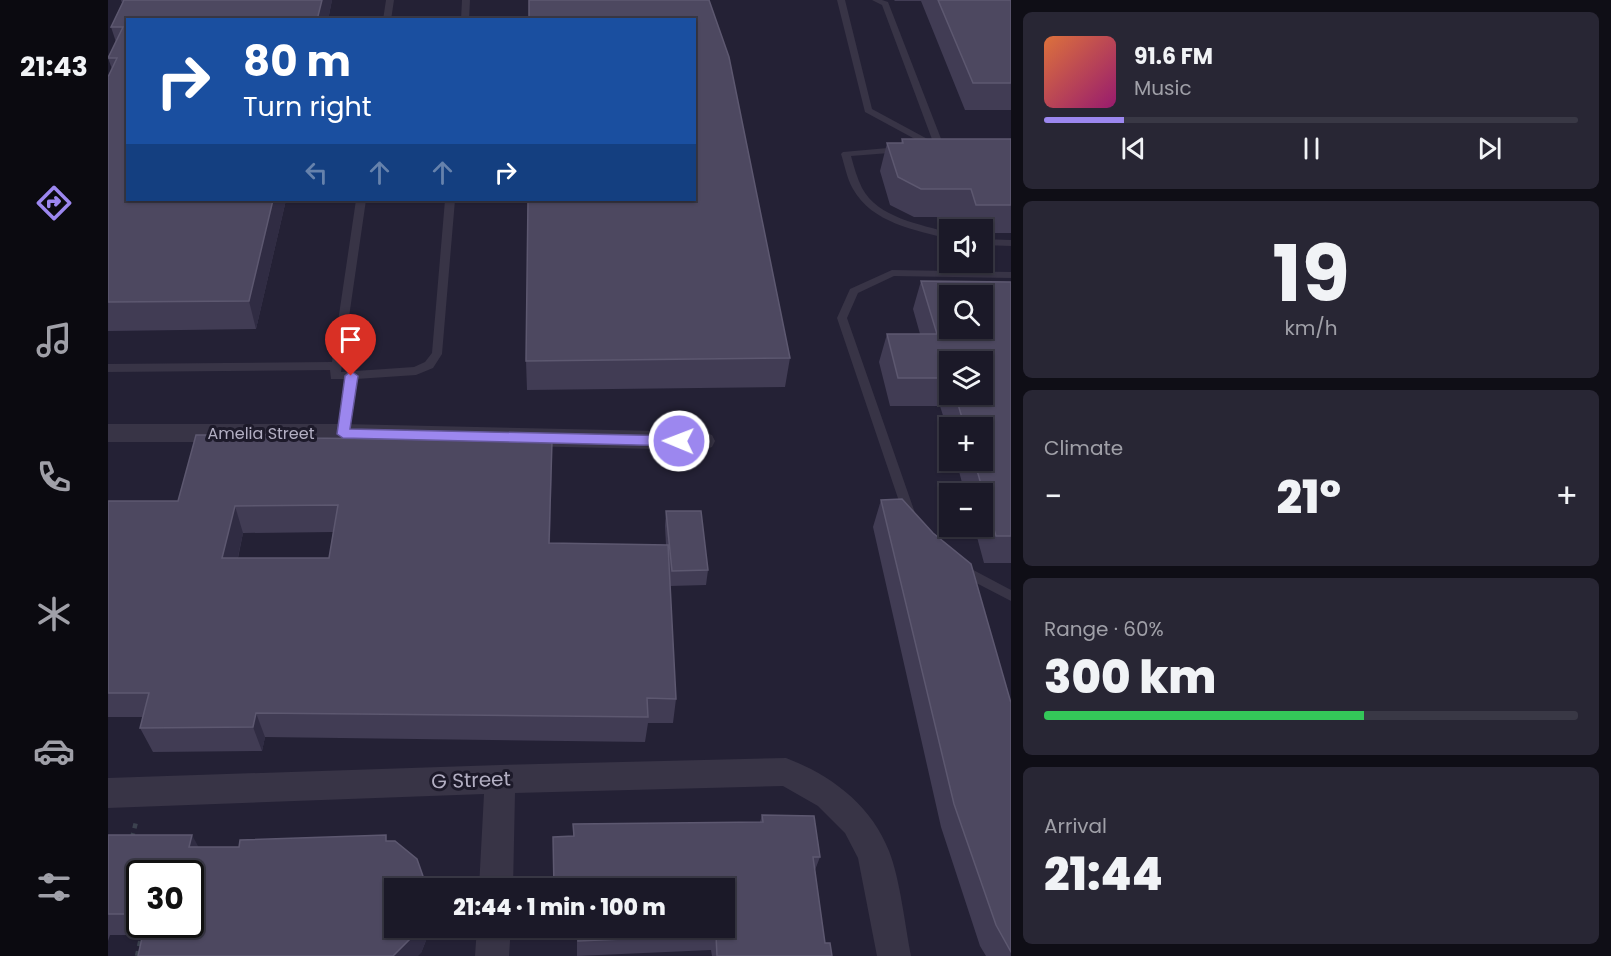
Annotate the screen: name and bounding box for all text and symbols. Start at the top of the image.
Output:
text: 80 m [243,32,351,91]
text: 91.6 FM [1134,41,1213,72]
icon: right [144,42,222,120]
text: 21:43 [20,48,88,85]
text: Music [1134,74,1192,102]
text: Turn right [243,88,372,125]
icon: previous [1117,132,1150,165]
icon: pause [1295,132,1328,165]
icon: next [1473,132,1506,165]
icon: left [300,156,333,189]
icon: ahead [363,156,396,189]
icon: ahead [426,156,459,189]
icon: right [489,156,522,189]
icon: directions [33,182,75,224]
map controls [939,219,993,537]
button: sound [939,219,993,273]
text: 19 [1272,219,1350,328]
button: search [939,285,993,339]
pin [325,314,376,376]
text: km/h [1284,314,1338,342]
icon: music [33,319,75,361]
icon: arrive [334,323,367,356]
button: layers [939,351,993,405]
position arrow [647,409,711,473]
button: + [939,417,993,471]
street label: Amelia Street [208,422,315,445]
text: Climate [1044,434,1123,462]
icon: phone [33,456,75,498]
text: 21° [1277,466,1341,529]
text: − [1044,473,1062,520]
text: + [1555,473,1578,520]
button: − [939,483,993,537]
icon: climate [33,593,75,635]
text: Range · 60% [1044,615,1164,643]
text: 300 km [1044,646,1216,709]
icon: car [33,730,75,772]
street label: G Street [431,765,511,795]
text: Arrival [1044,812,1107,840]
text: 21:44 [1044,843,1163,906]
speed limit sign: 30 [126,860,204,938]
icon: filters [33,866,75,908]
text: 21:44 · 1 min · 100 m [453,892,666,923]

